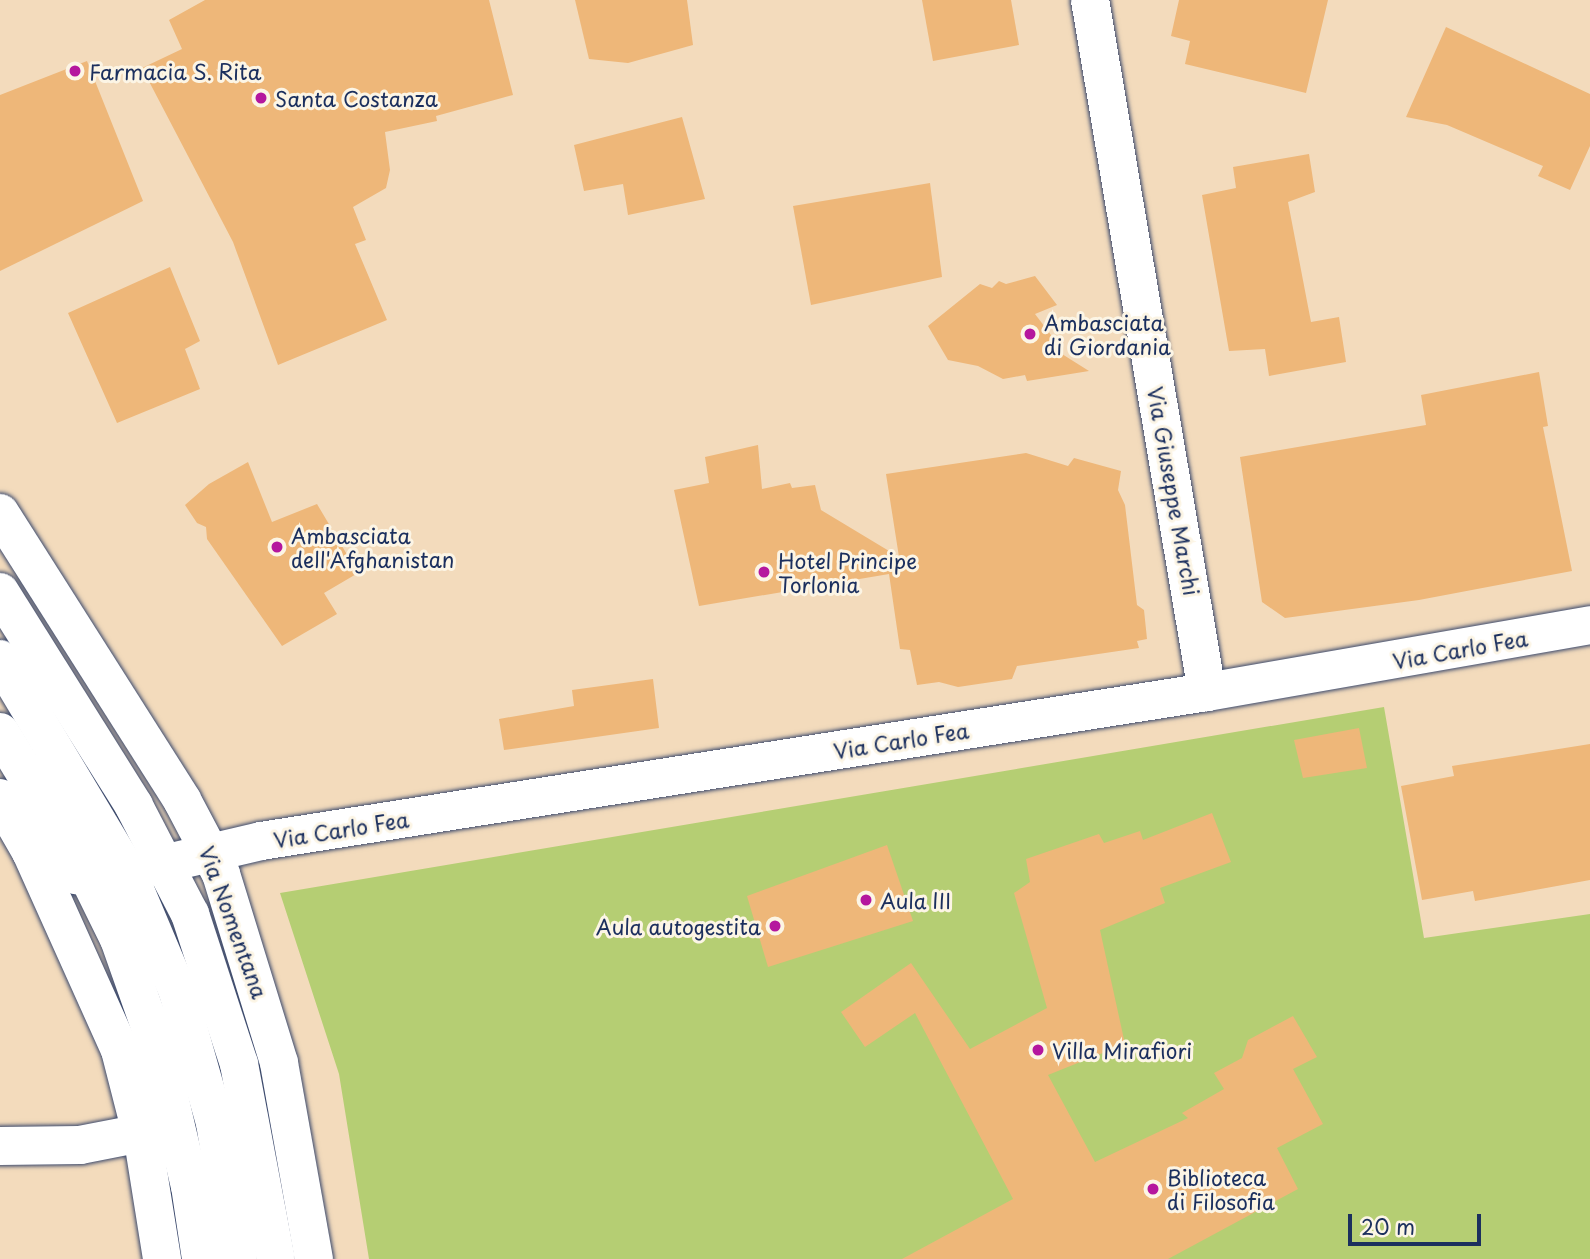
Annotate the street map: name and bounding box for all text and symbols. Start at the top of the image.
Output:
place label: Farmacia S. Rita [89,58,260,84]
marker: Farmacia S. Rita [67,63,83,79]
place label: Santa Costanza [275,85,437,111]
marker: Santa Costanza [253,90,269,106]
place label: Ambasciata di Giordania [1044,309,1172,359]
marker: Ambasciata di Giordania [1022,326,1038,342]
street label: Via Giuseppe Marchi [1143,385,1205,597]
place label: Ambasciata dell'Afghanistan [291,522,454,572]
marker: Ambasciata dell'Afghanistan [269,539,285,555]
place label: Hotel Principe Torlonia [778,547,918,597]
marker: Hotel Principe Torlonia [756,564,772,580]
street label: Via Carlo Fea [1390,625,1530,673]
street label: Via Carlo Fea [831,717,971,763]
street label: Via Carlo Fea [271,806,411,852]
street label: Via Nomentana [195,842,273,1002]
place label: Aula III [880,887,952,913]
marker: Aula III [858,892,874,908]
place label: Aula autogestita [594,913,761,939]
marker: Aula autogestita [767,918,783,934]
place label: Villa Mirafiori [1052,1037,1193,1063]
marker: Villa Mirafiori [1030,1042,1046,1058]
place label: Biblioteca di Filosofia [1167,1164,1275,1214]
marker: Biblioteca di Filosofia [1145,1181,1161,1197]
scale bar [1352,1200,1485,1244]
text: 20 m [1361,1210,1415,1242]

